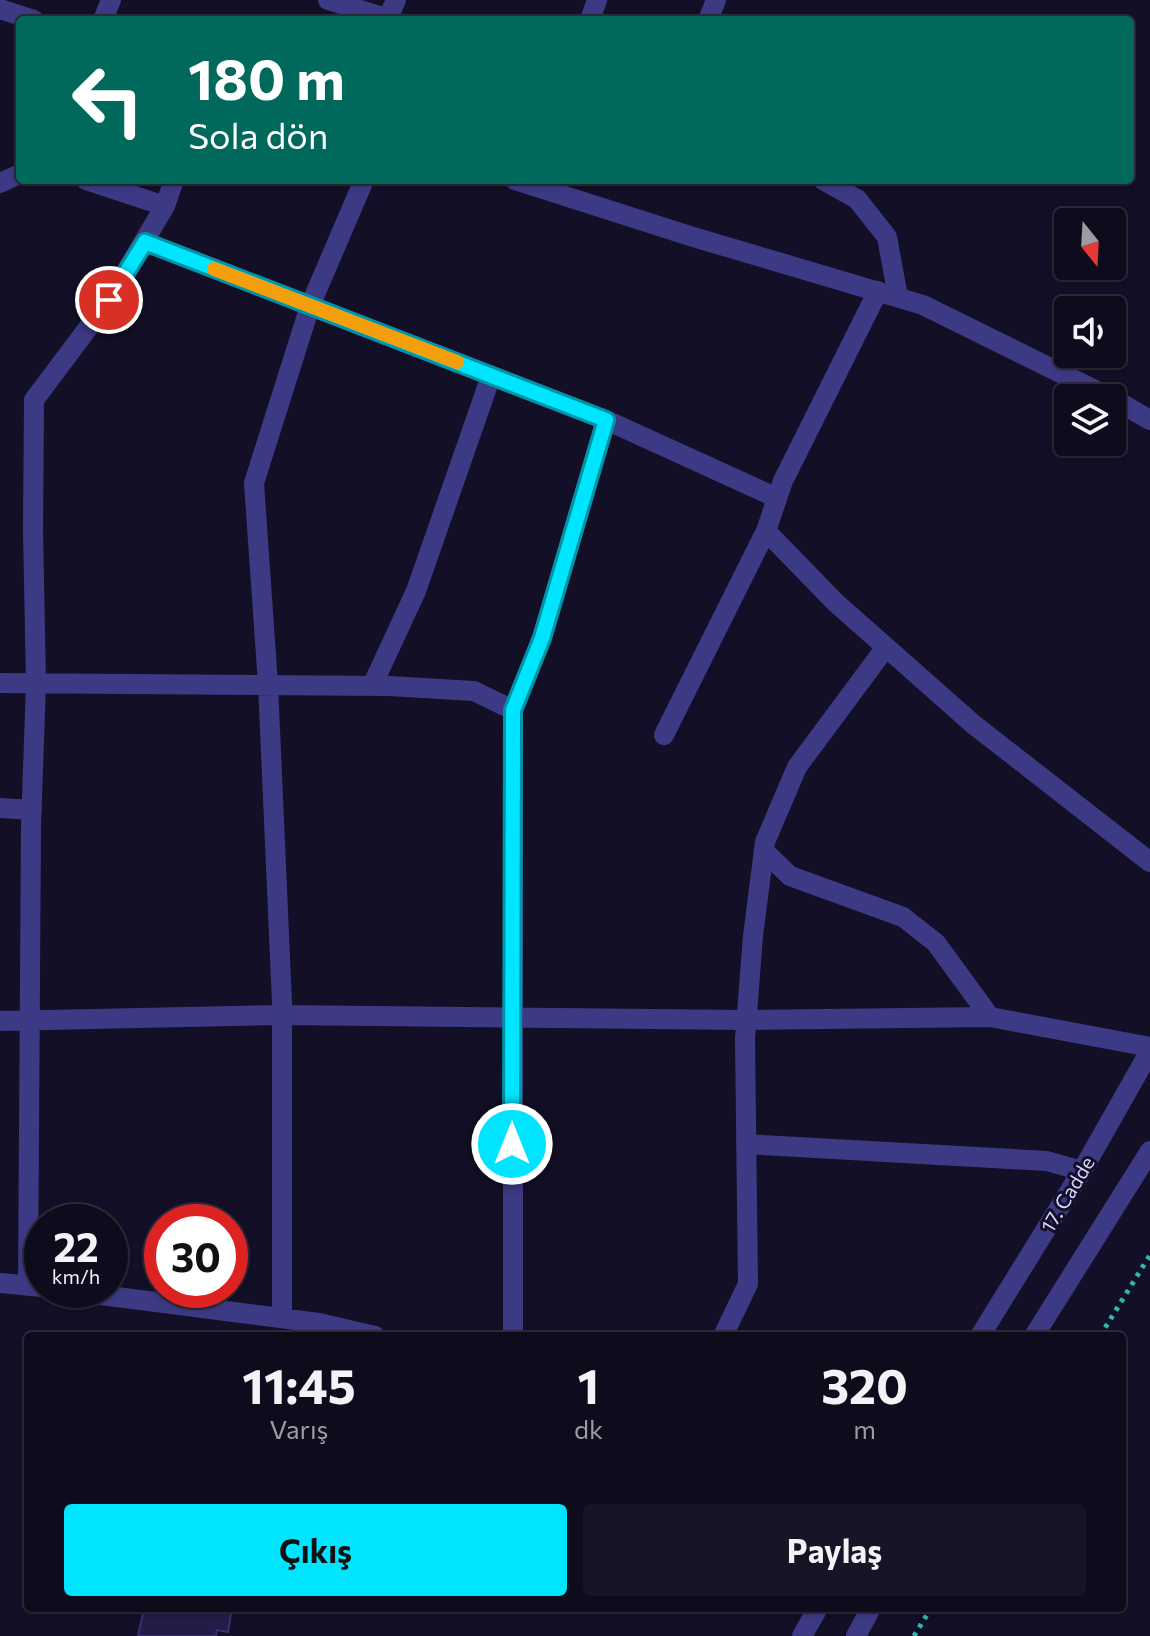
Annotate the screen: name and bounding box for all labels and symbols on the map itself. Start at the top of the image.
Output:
north arrow [1054,208,1126,280]
pin [75,266,143,334]
position arrow [470,1102,554,1186]
street label: 17. Cadde [1035,1152,1099,1236]
speed limit sign: 30 [144,1204,248,1308]

